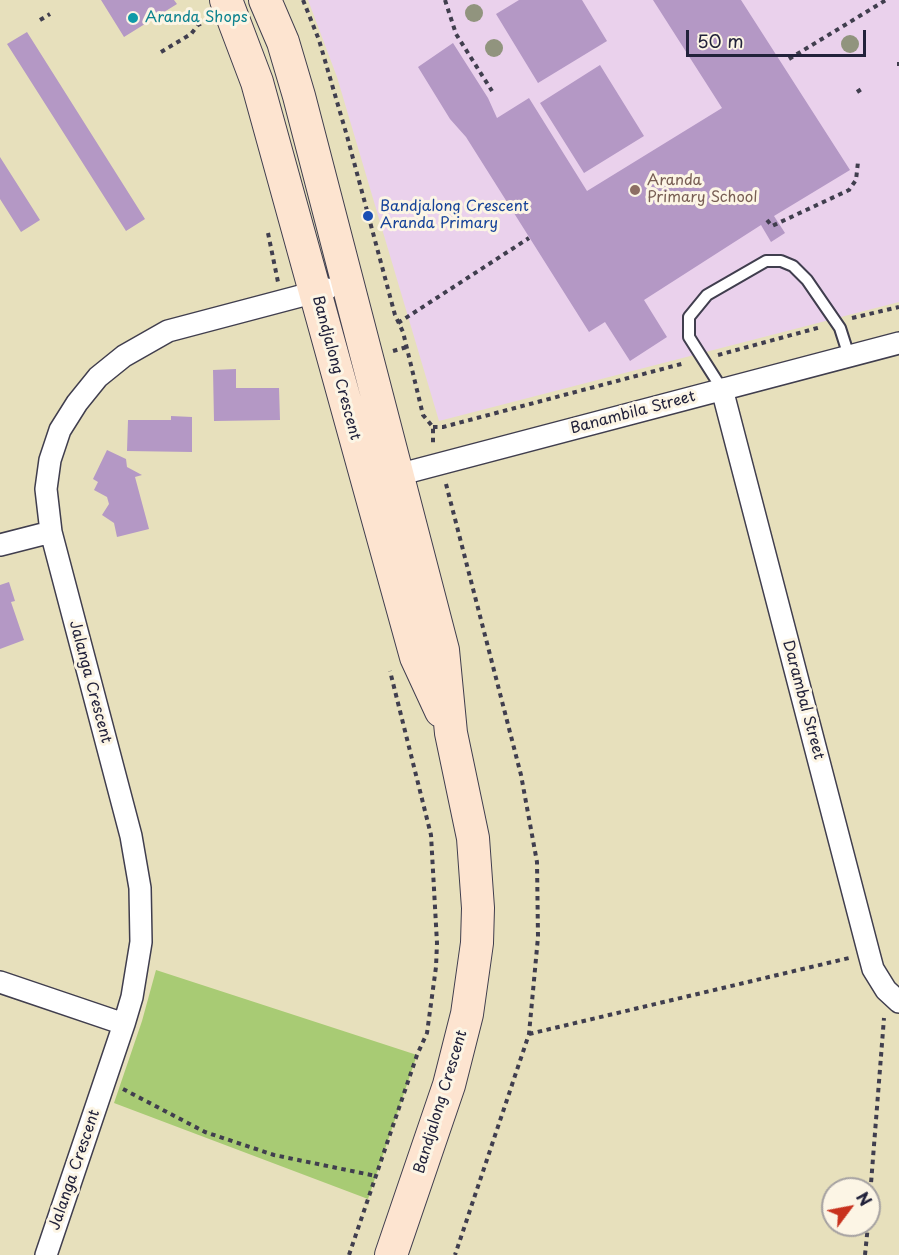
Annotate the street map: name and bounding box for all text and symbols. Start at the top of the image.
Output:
place label: Aranda Shops [145,9,248,27]
marker: Aranda Shops [126,11,140,25]
scale bar [689,18,869,56]
text: 50 m [697,27,744,54]
place label: Aranda Primary School [647,172,758,207]
marker: Aranda Primary School [628,183,642,197]
place label: Bandjalong Crescent Aranda Primary [380,198,529,233]
marker: Bandjalong Crescent Aranda Primary [361,209,375,223]
street label: Bandjalong Crescent [308,294,364,442]
street label: Banambila Street [569,388,697,438]
street label: Jalanga Crescent [65,619,115,745]
street label: Darambal Street [778,638,828,762]
street label: Bandjalong Crescent [411,1028,471,1176]
street label: Jalanga Crescent [46,1107,104,1233]
north arrow [821,1177,881,1237]
text: N [851,1187,878,1210]

